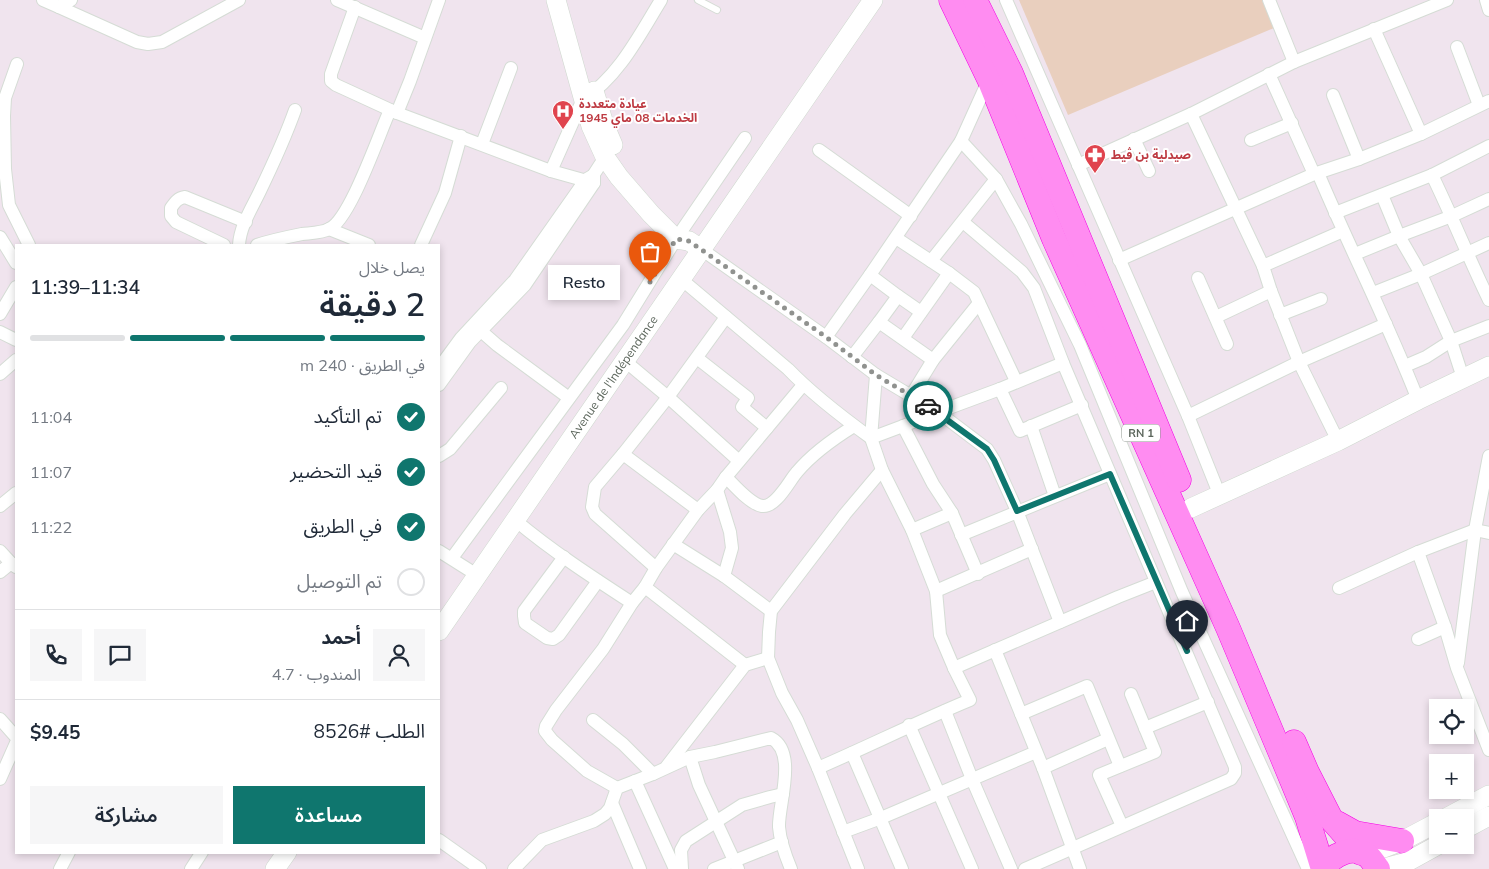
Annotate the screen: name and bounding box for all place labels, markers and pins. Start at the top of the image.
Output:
place label: عيادة متعددة الخدمات 08 ماي 1945 [579,96,697,128]
hospital icon: عيادة متعددة الخدمات 08 ماي 1945 [551,99,575,130]
pharmacy icon: صيدلية بن ڤيط [1083,143,1107,174]
place label: صيدلية بن ڤيط [1111,147,1191,162]
pin [629,231,671,282]
callout: Resto [548,264,620,300]
pin [1166,600,1208,651]

